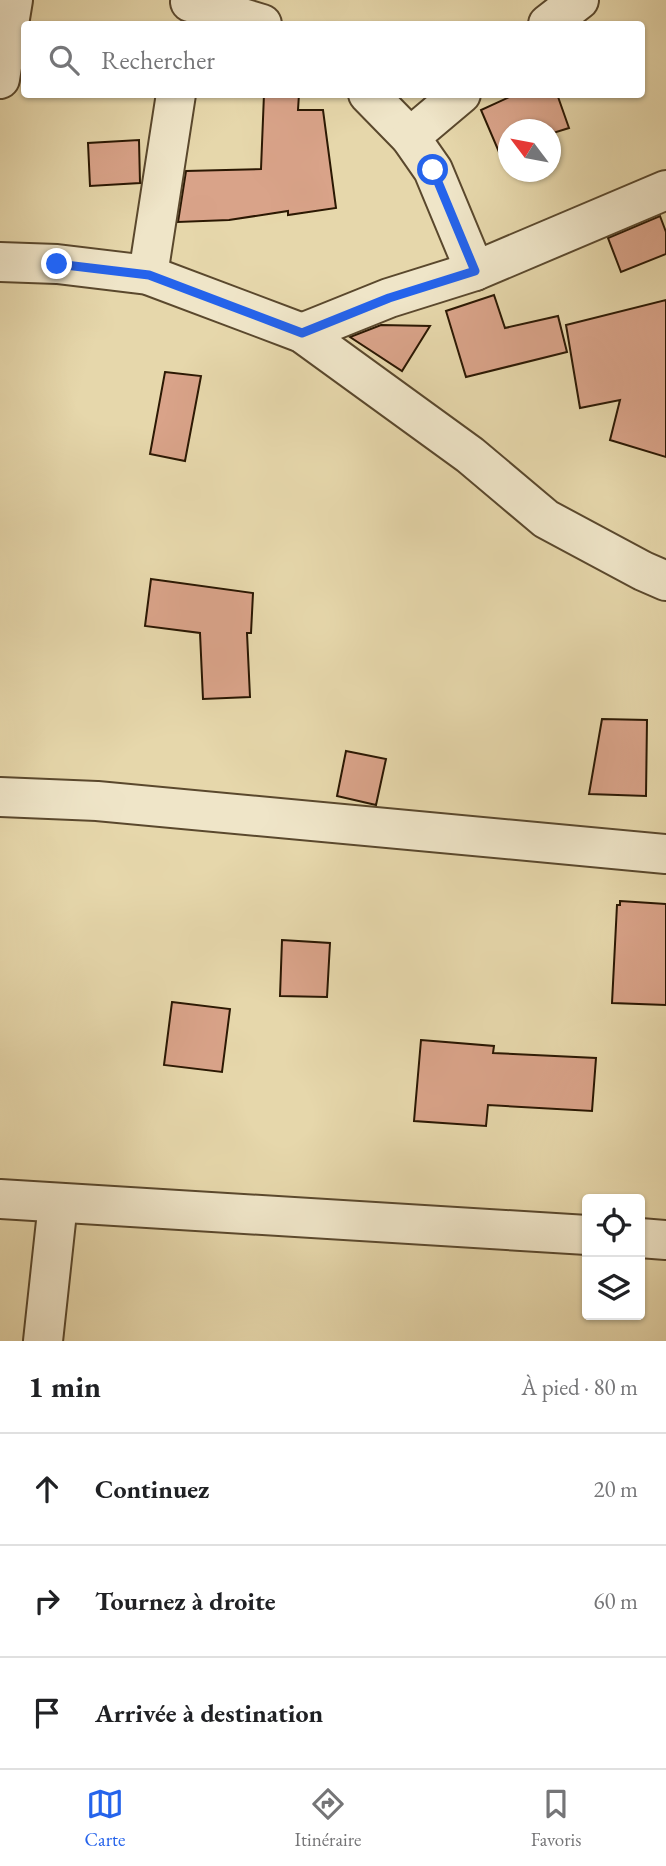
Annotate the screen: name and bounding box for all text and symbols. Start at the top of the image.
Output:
search box [21,21,645,98]
icon: search [45,41,83,79]
text: Rechercher [101,43,215,77]
north arrow [498,119,561,182]
route start [417,154,448,185]
route end [41,248,72,279]
map controls [582,1194,645,1320]
button: locate [582,1194,645,1257]
button: layers [582,1257,645,1320]
text: 1 min [28,1367,101,1406]
text: À pied · 80 m [521,1372,638,1402]
icon: ahead [28,1470,66,1508]
text: Continuez [95,1472,209,1506]
text: 20 m [593,1474,638,1504]
icon: right [28,1582,66,1620]
text: Tournez à droite [95,1584,276,1618]
text: 60 m [593,1586,638,1616]
icon: arrive [28,1694,66,1732]
text: Arrivée à destination [95,1696,323,1730]
tab: Carte [85,1785,125,1852]
tab: Itinéraire [295,1785,361,1852]
tab: Favoris [531,1785,581,1852]

